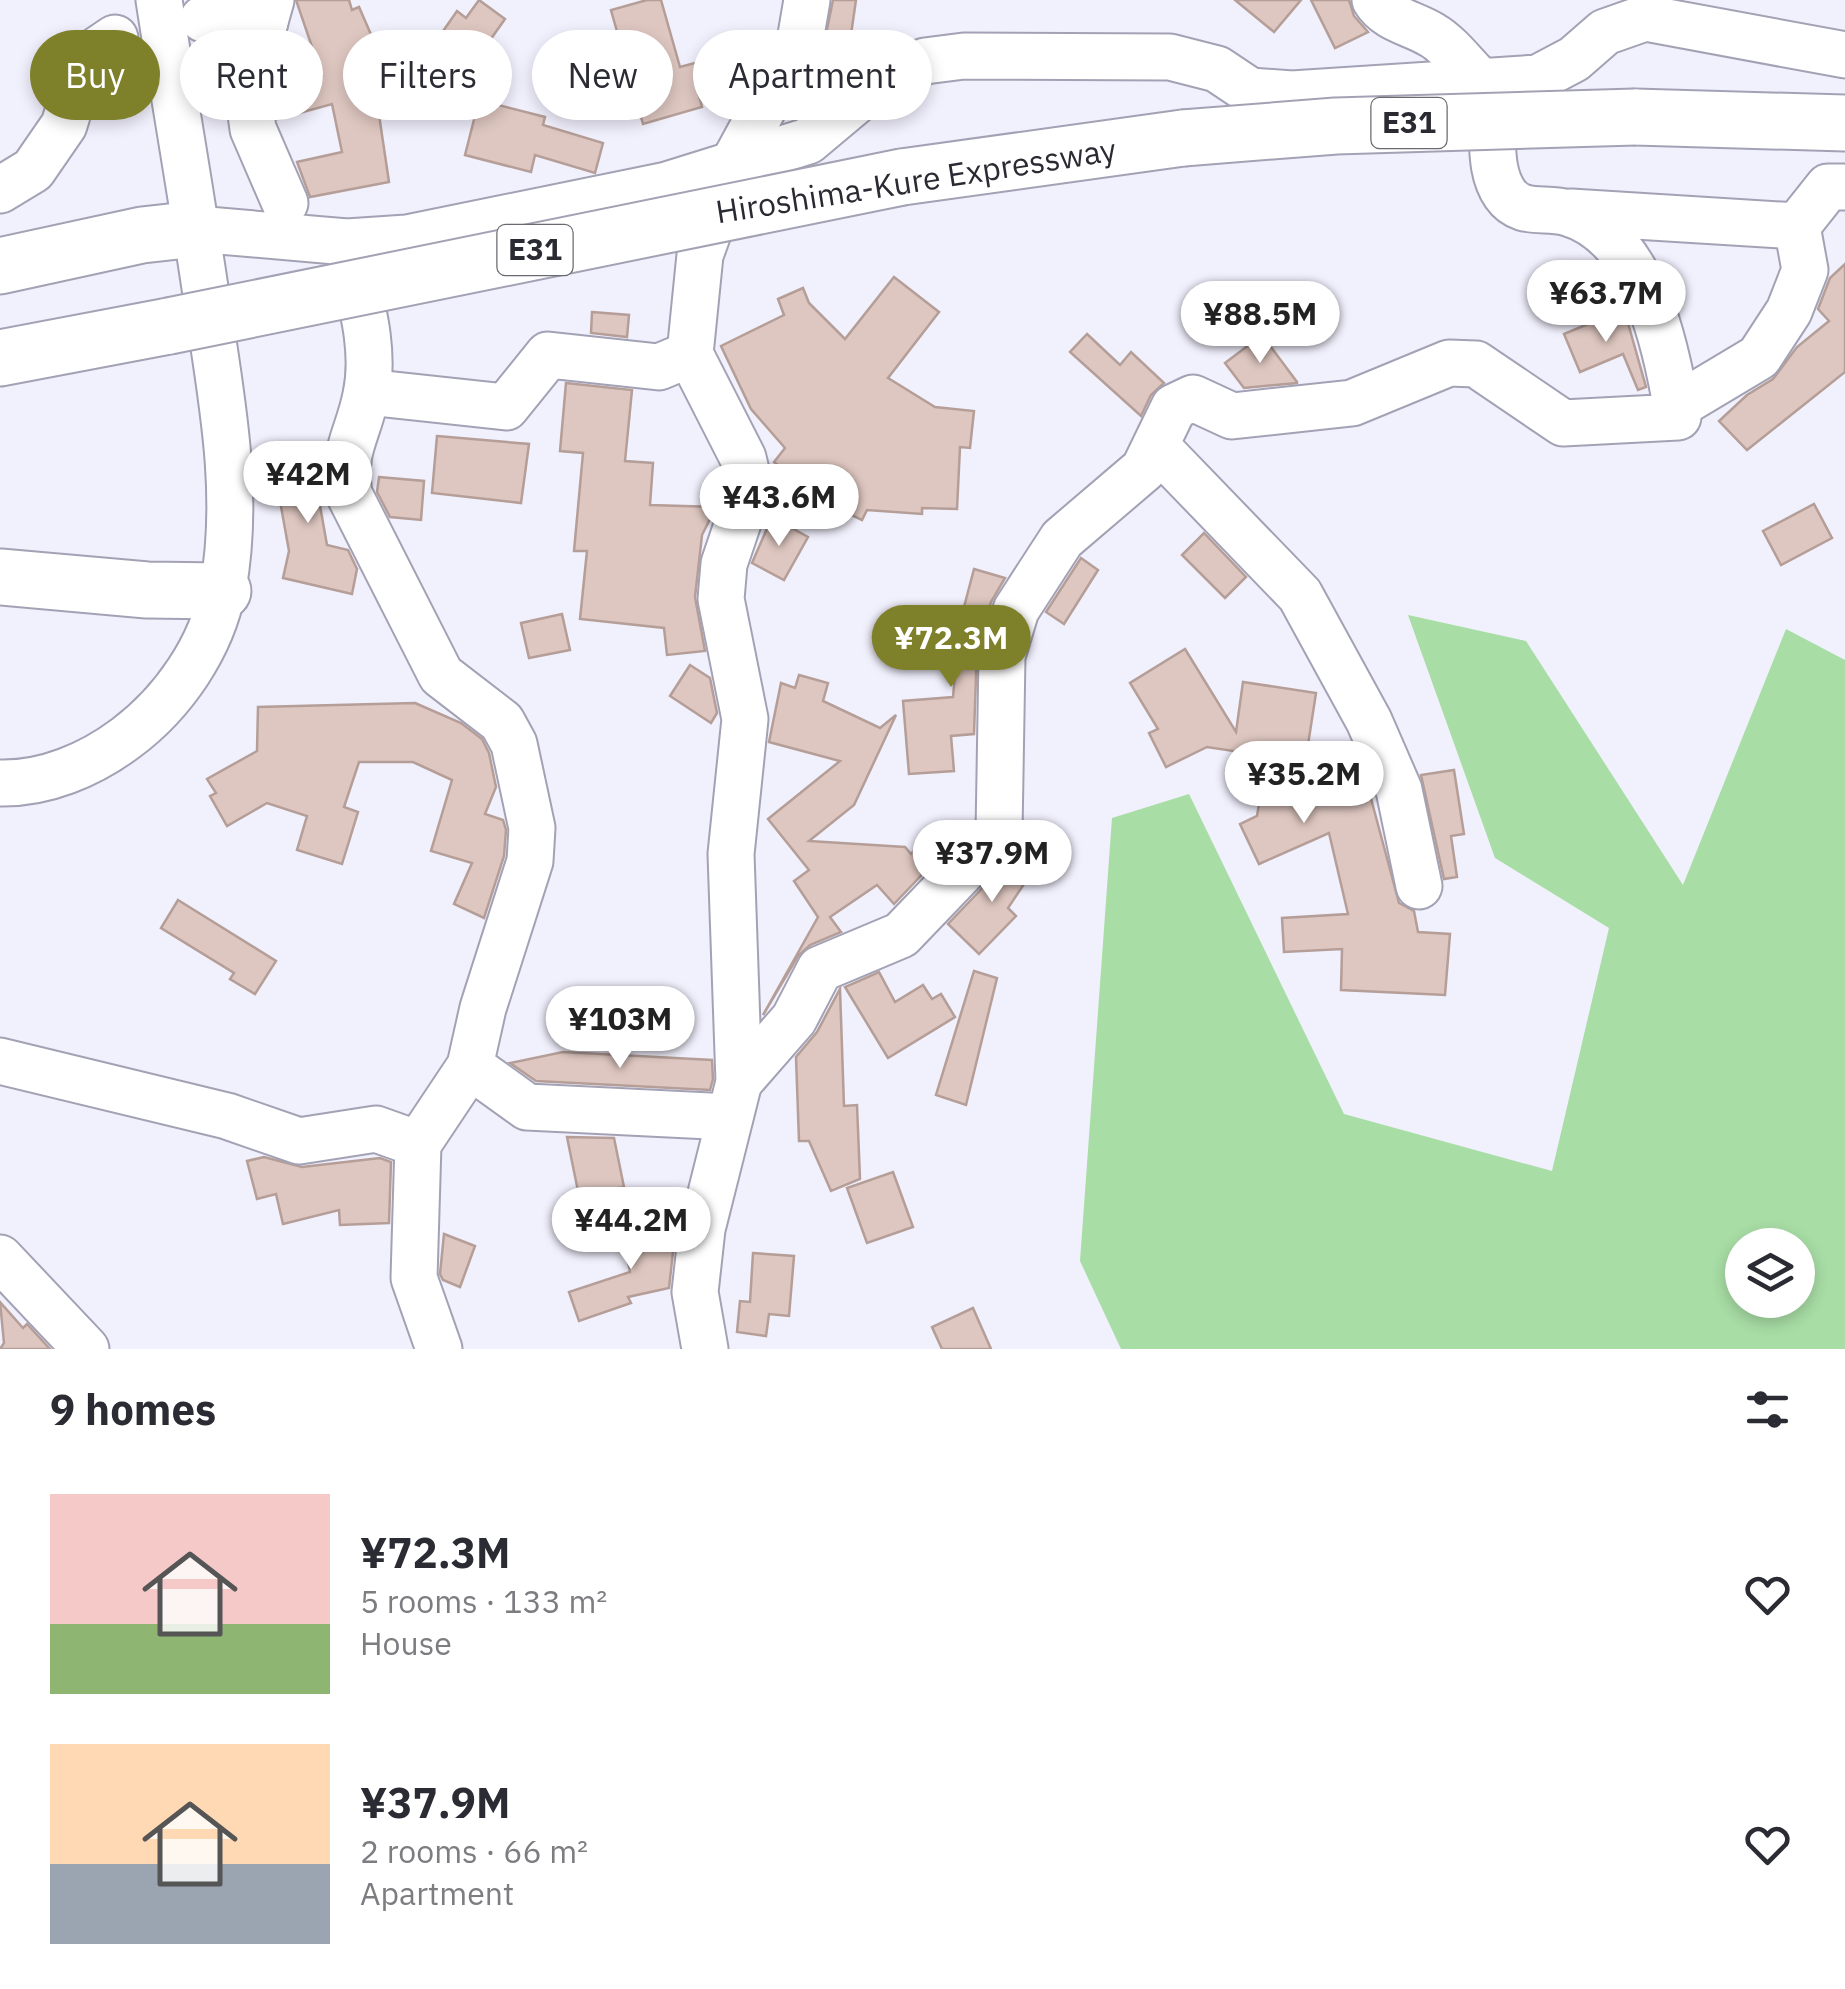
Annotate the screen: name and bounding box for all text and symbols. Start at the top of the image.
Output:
chip: Buy [30,30,160,120]
chip: Rent [180,30,323,120]
chip: Filters [343,30,512,120]
chip: New [532,30,673,120]
chip: Apartment [693,30,932,120]
road number: E31 [1372,98,1446,148]
street label: Hiroshima-Kure Expressway [713,128,1119,232]
road number: E31 [498,225,572,275]
pin: ¥63.7M [1525,260,1687,345]
text: ¥63.7M [1549,271,1663,313]
pin: ¥88.5M [1179,281,1341,366]
text: ¥88.5M [1203,292,1317,334]
pin: ¥42M [249,441,367,526]
text: ¥42M [265,452,351,494]
pin: ¥43.6M [698,464,860,549]
text: ¥43.6M [722,475,836,517]
pin: ¥72.3M [870,605,1032,690]
text: ¥72.3M [894,616,1008,658]
pin: ¥35.2M [1223,741,1385,826]
text: ¥35.2M [1247,752,1361,794]
pin: ¥37.9M [911,820,1073,905]
text: ¥37.9M [935,831,1049,873]
pin: ¥103M [550,986,690,1071]
text: ¥103M [568,997,672,1039]
pin: ¥44.2M [550,1187,712,1272]
text: ¥44.2M [574,1198,688,1240]
map controls [1725,1228,1815,1318]
button: layers [1725,1228,1815,1318]
text: 9 homes [50,1382,216,1437]
icon: filters [1740,1382,1795,1437]
text: ¥72.3M [360,1525,510,1580]
icon: home [130,1534,250,1654]
icon: heart [1740,1567,1795,1622]
text: 5 rooms · 133 m² [360,1580,607,1622]
text: House [360,1622,452,1664]
text: ¥37.9M [360,1775,510,1830]
icon: home [130,1784,250,1904]
icon: heart [1740,1817,1795,1872]
text: 2 rooms · 66 m² [360,1830,588,1872]
text: Apartment [360,1872,514,1914]

